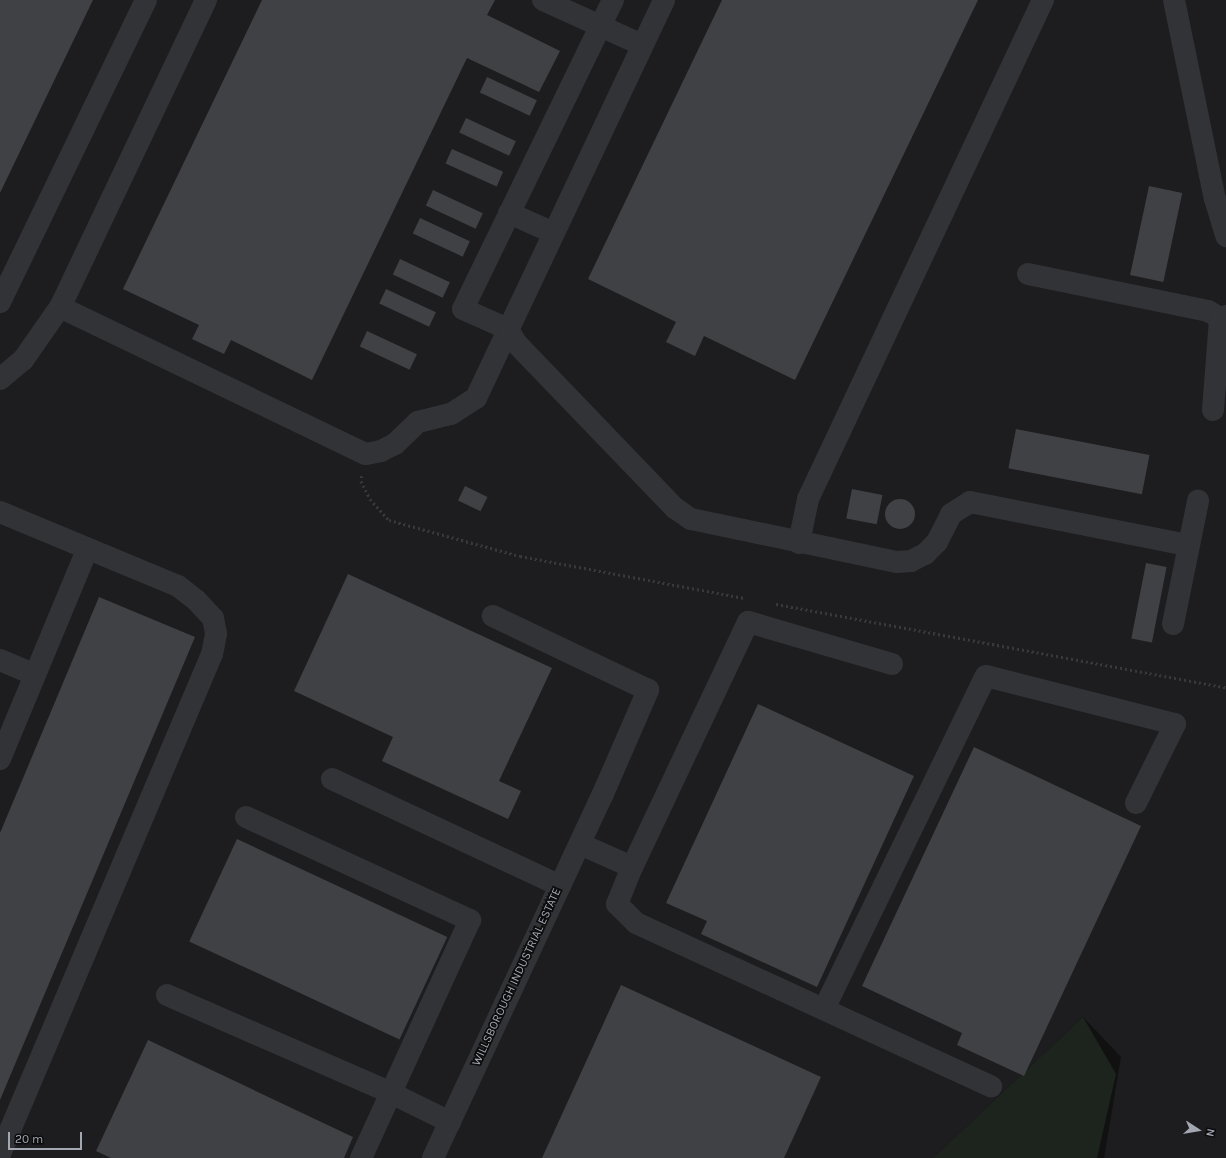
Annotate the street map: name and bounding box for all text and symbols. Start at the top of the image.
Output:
street label: WILLSBOROUGH INDUSTRIAL ESTATE [469,886,565,1068]
north arrow [1178,1110,1218,1150]
scale bar [10,1124,84,1150]
text: N [1203,1127,1217,1138]
text: 20 m [15,1132,43,1146]

